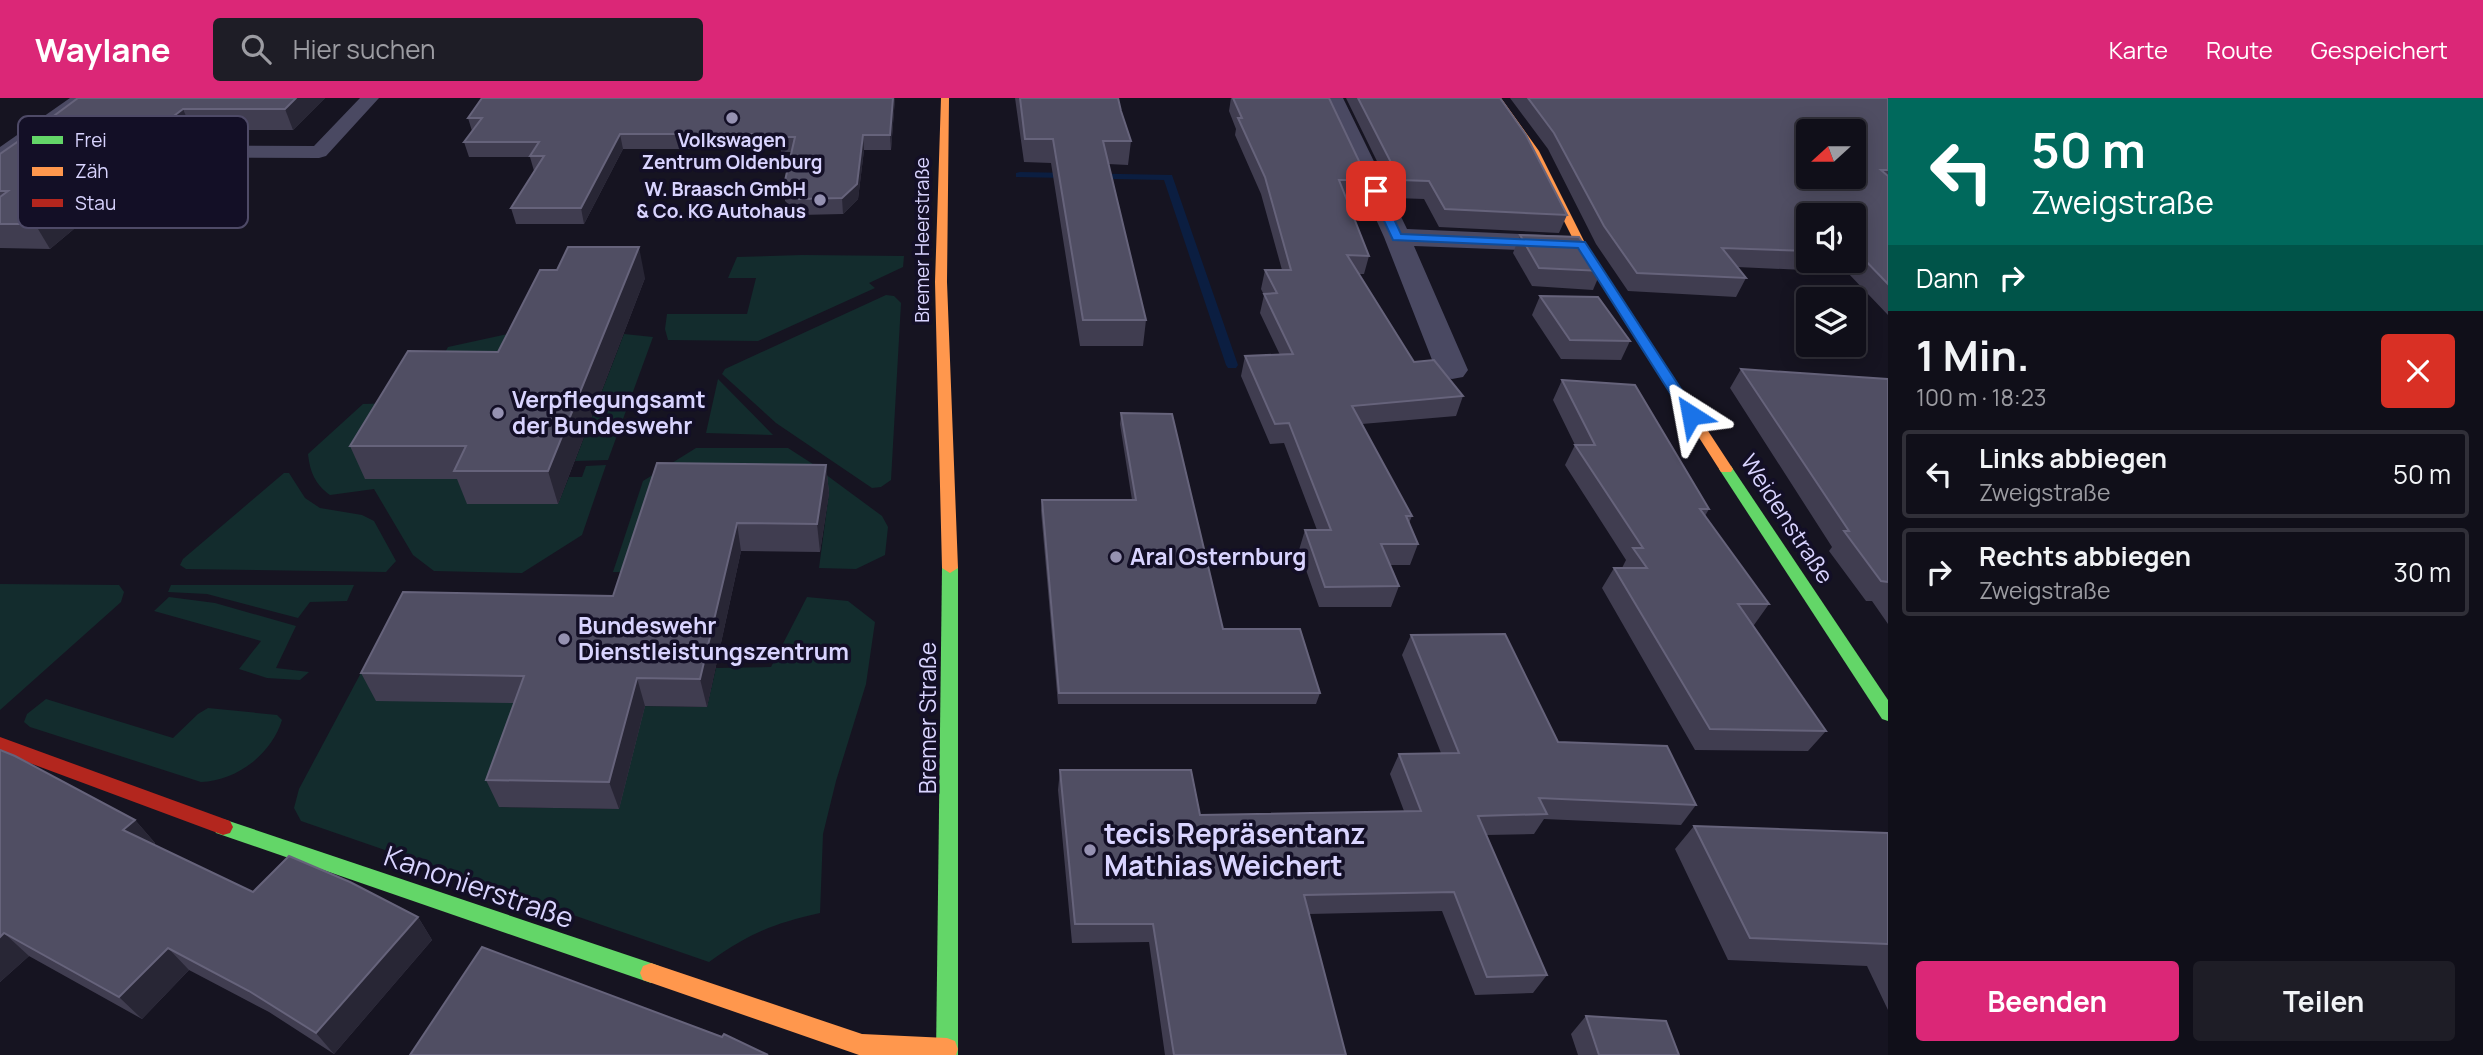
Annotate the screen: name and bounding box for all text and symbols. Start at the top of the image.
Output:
search box [213,18,703,81]
text: Waylane [35,27,171,72]
icon: search [237,30,275,68]
text: Hier suchen [293,31,436,67]
text: Karte [2109,33,2168,66]
text: Route [2206,33,2273,66]
text: Gespeichert [2311,33,2448,66]
marker: Volkswagen Zentrum Oldenburg [724,110,740,126]
legend [18,116,248,228]
text: 50 m [2031,116,2146,183]
north arrow [1796,119,1866,189]
map controls [1796,119,1866,357]
icon: left [1916,126,2007,217]
text: Frei [75,127,107,153]
place label: Volkswagen Zentrum Oldenburg [641,127,823,175]
street label: Bremer Heerstraße [909,157,935,323]
text: Zäh [75,158,109,184]
pin [1346,161,1406,221]
icon: arrive [1357,172,1395,210]
place label: W. Braasch GmbH & Co. KG Autohaus [636,176,806,224]
text: Zweigstraße [2031,180,2214,224]
text: Stau [75,190,116,216]
marker: W. Braasch GmbH & Co. KG Autohaus [812,192,828,208]
button: sound [1796,203,1866,273]
icon: right [1993,259,2031,297]
text: Dann [1916,260,1979,296]
button: layers [1796,287,1866,357]
text: 1 Min. [1916,326,2030,384]
button: close [2381,334,2455,408]
position arrow [1654,378,1728,452]
text: 100 m · 18:23 [1916,381,2047,413]
place label: Verpflegungsamt der Bundeswehr [512,383,706,441]
marker: Verpflegungsamt der Bundeswehr [490,405,506,421]
text: Links abbiegen [1979,440,2167,476]
street label: Weidenstraße [1734,447,1842,589]
icon: left [1920,455,1958,493]
text: 50 m [2393,456,2451,492]
text: Zweigstraße [1979,476,2110,508]
text: Rechts abbiegen [1979,538,2191,574]
place label: Aral Osternburg [1130,540,1306,572]
marker: Aral Osternburg [1108,549,1124,565]
icon: right [1920,553,1958,591]
text: 30 m [2394,554,2451,590]
text: Zweigstraße [1979,574,2110,606]
place label: Bundeswehr Dienstleistungszentrum [578,609,849,667]
marker: Bundeswehr Dienstleistungszentrum [556,631,572,647]
street label: Bremer Straße [911,642,943,794]
place label: tecis Repräsentanz Mathias Weichert [1104,814,1365,884]
street label: Kanonierstraße [379,836,579,936]
marker: tecis Repräsentanz Mathias Weichert [1082,842,1098,858]
button: Beenden [1916,961,2179,1041]
button: Teilen [2193,961,2455,1041]

